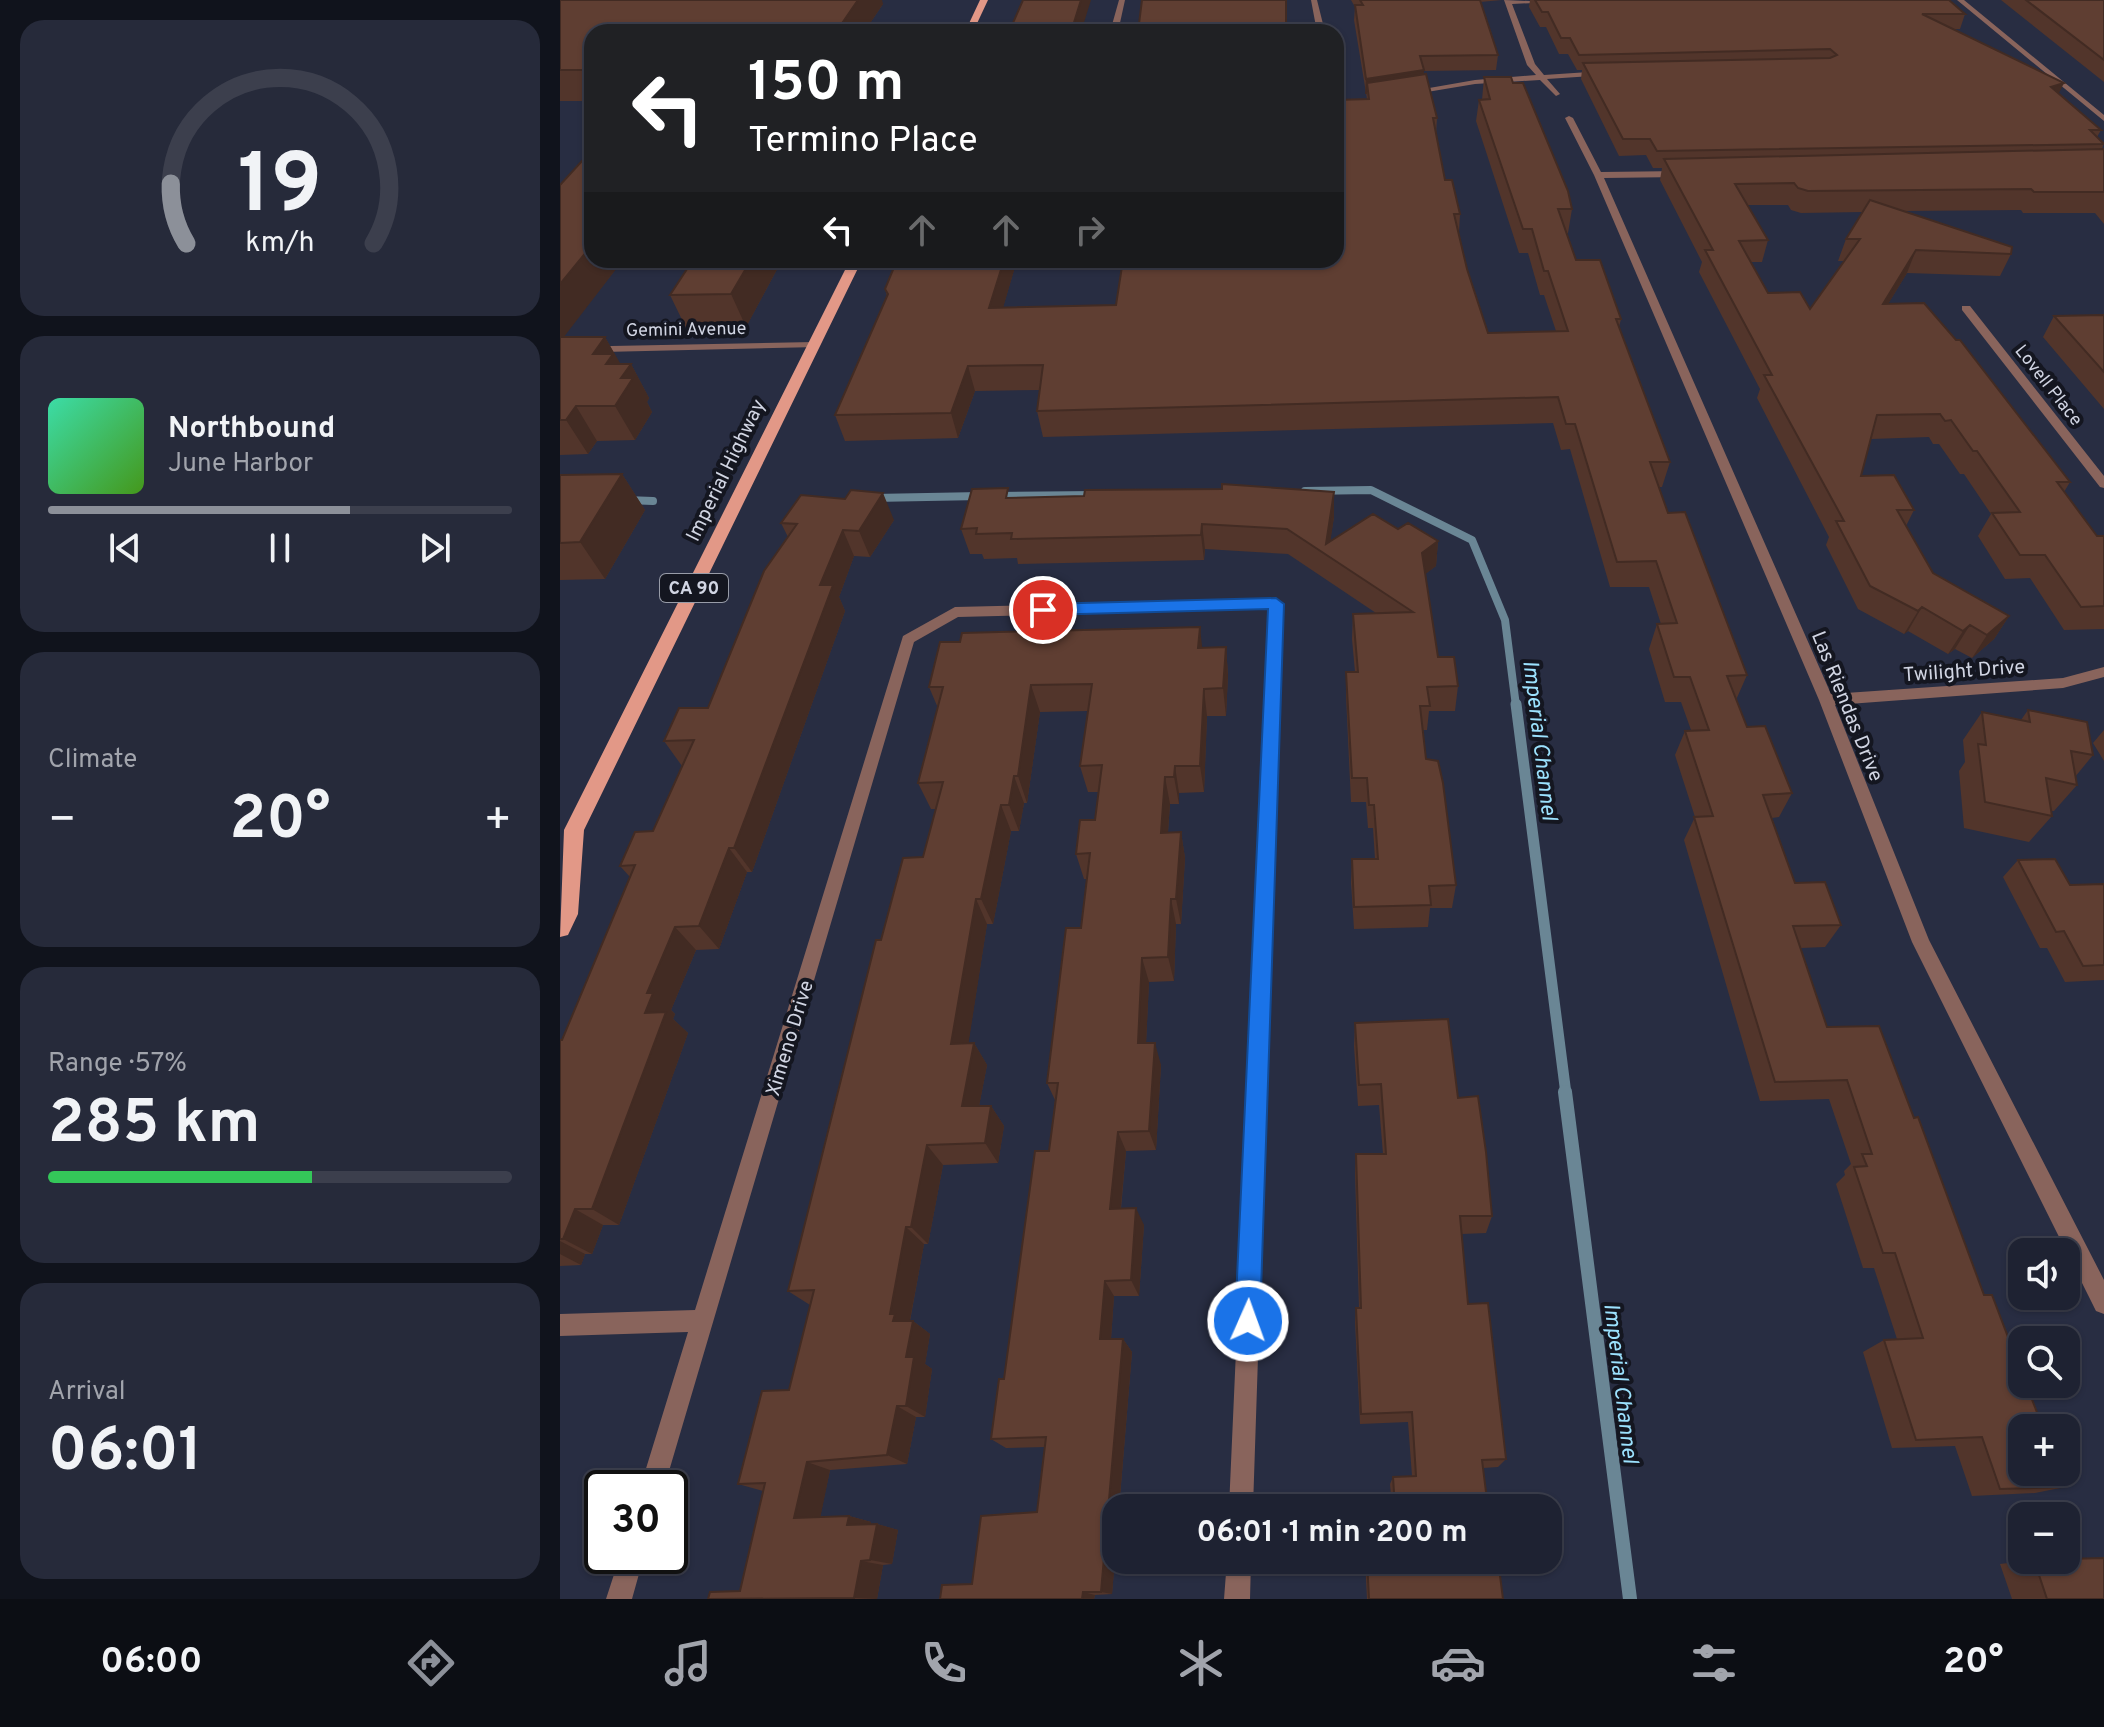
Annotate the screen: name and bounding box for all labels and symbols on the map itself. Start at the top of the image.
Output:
street label: Gemini Avenue [626,318,746,343]
street label: Lovell Place [2009,341,2087,431]
street label: Imperial Highway [681,395,773,546]
road number: CA 90 [660,574,728,602]
pin [1009,576,1077,644]
street label: Las Riendas Drive [1804,628,1888,786]
street label: Twilight Drive [1902,655,2026,689]
water label: Imperial Channel [1515,659,1562,823]
street label: Ximeno Drive [761,978,821,1100]
position arrow [1206,1279,1290,1363]
water label: Imperial Channel [1596,1302,1643,1466]
speed limit sign: 30 [584,1470,688,1574]

